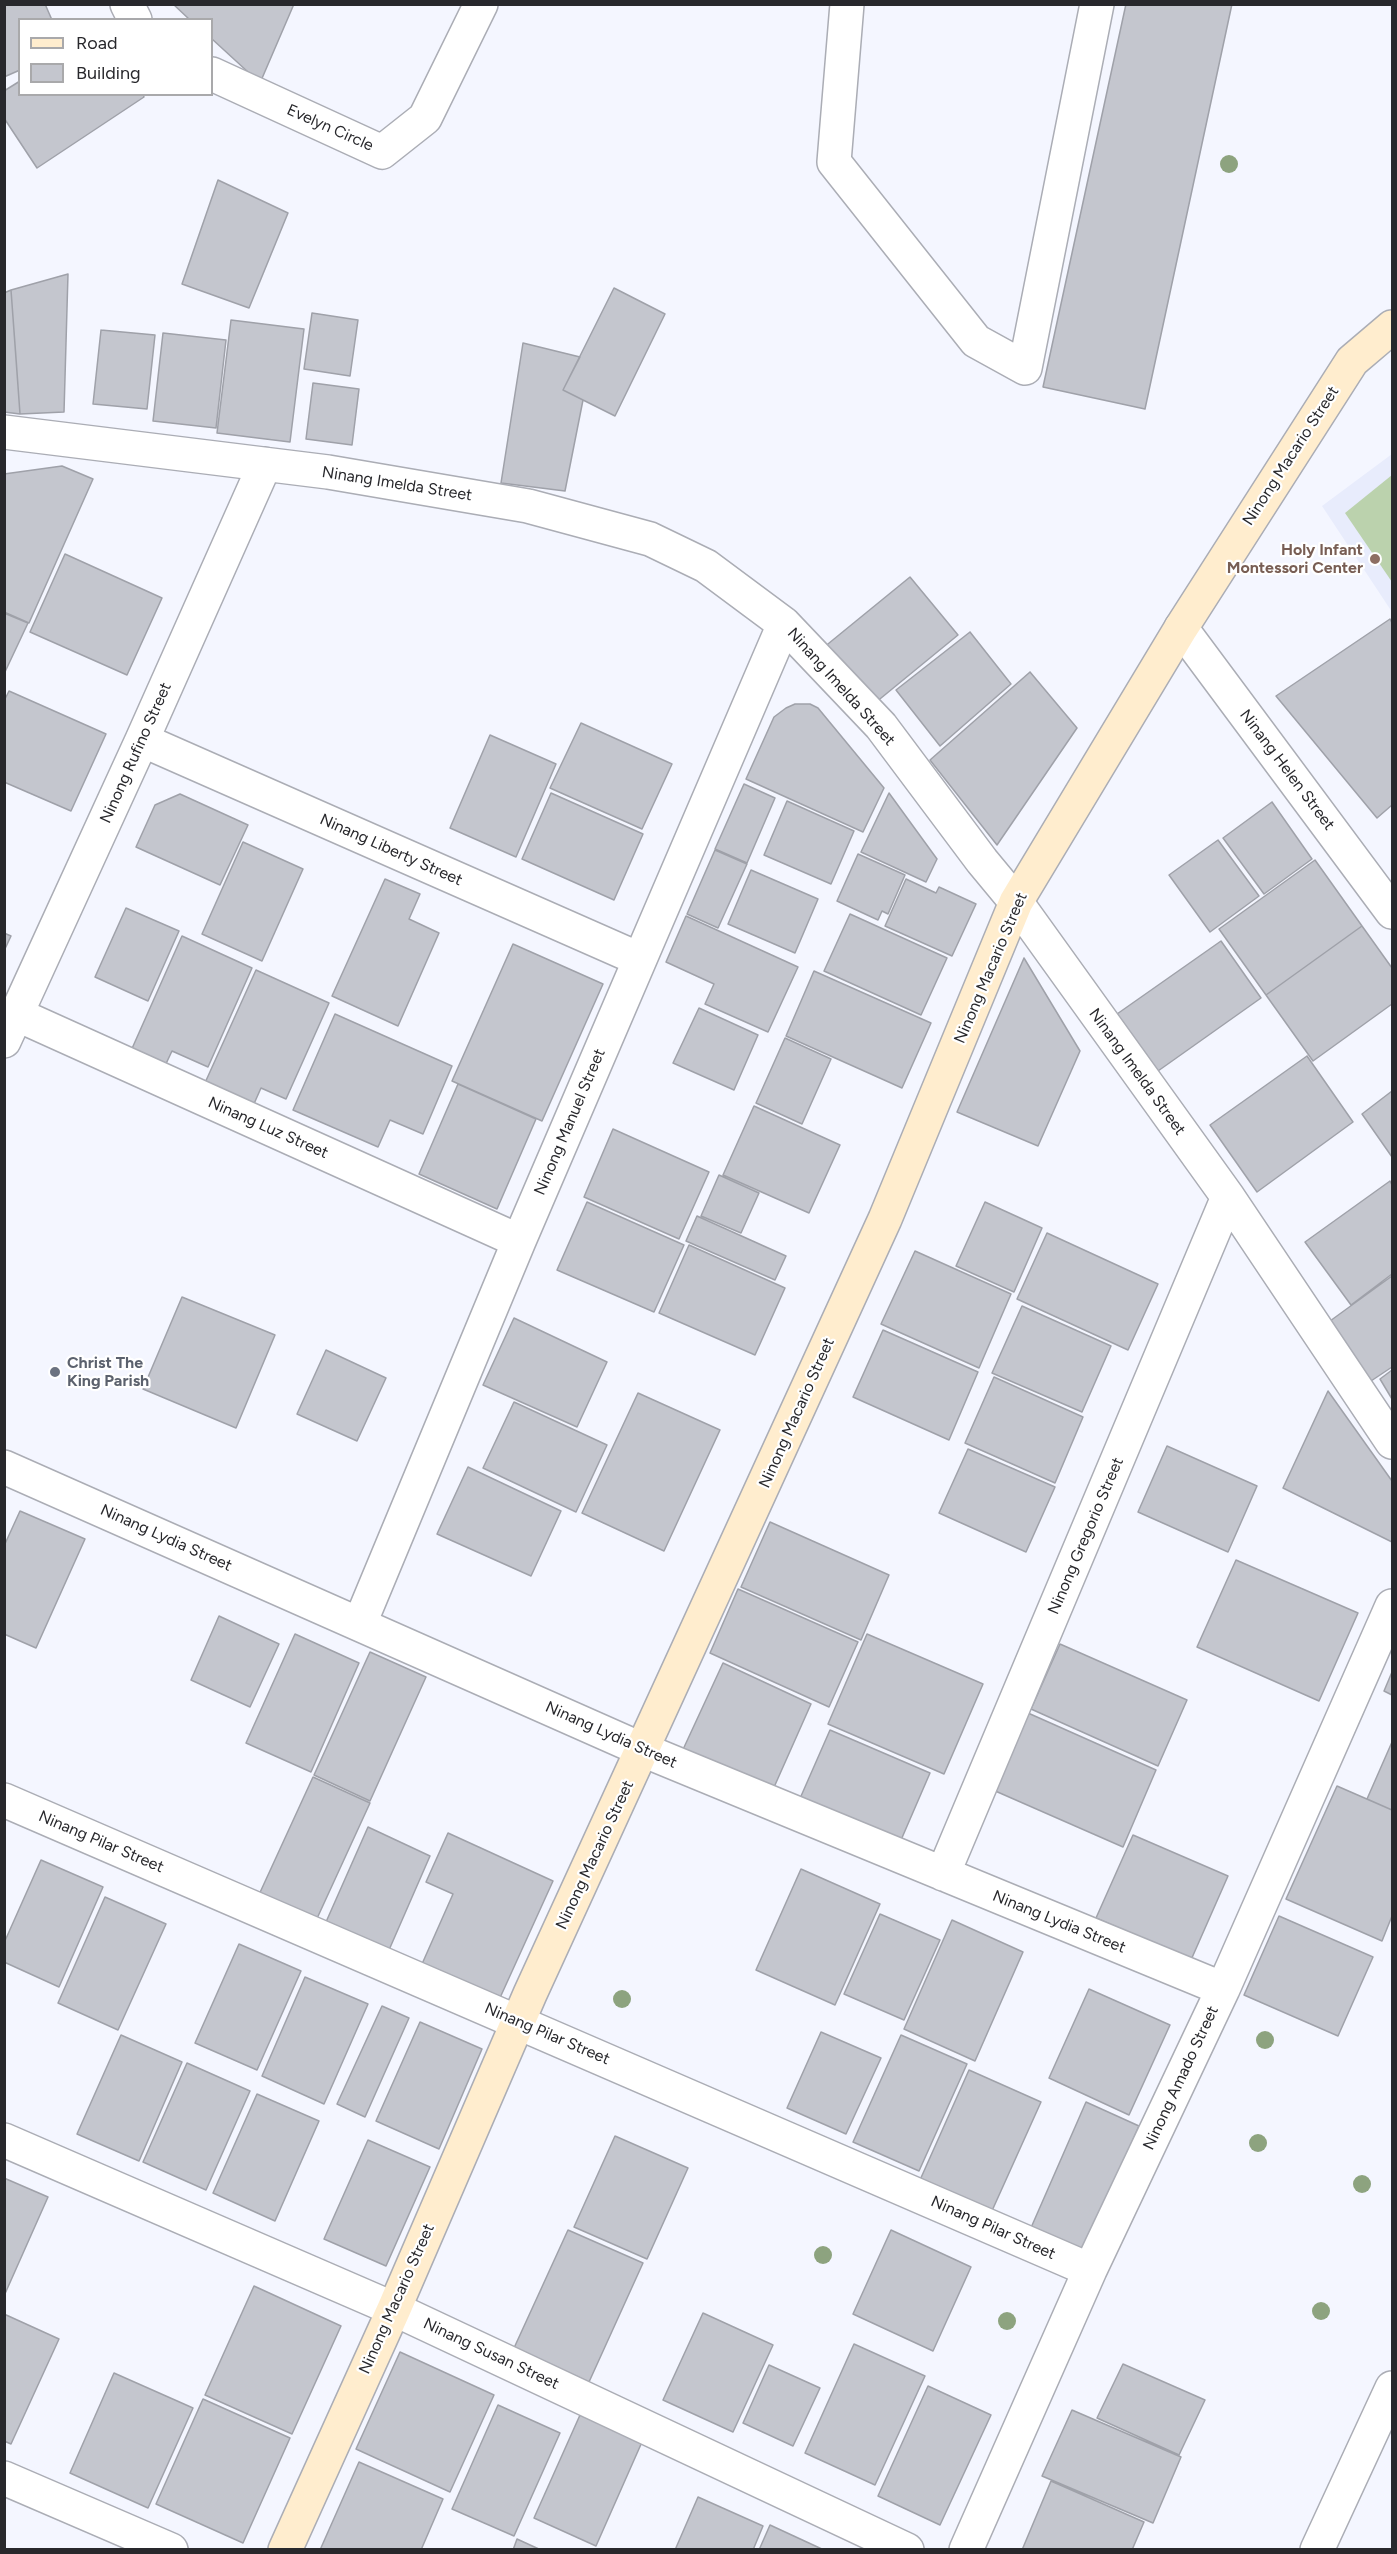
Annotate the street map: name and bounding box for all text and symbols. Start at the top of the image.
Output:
legend [18,18,213,96]
text: Road [76,32,117,54]
text: Building [76,62,141,84]
street label: Evelyn Circle [284,100,376,156]
street label: Ninong Macario Street [1239,383,1343,529]
street label: Ninang Imelda Street [320,463,474,505]
place label: Holy Infant Montessori Center [1227,540,1363,578]
marker: Holy Infant Montessori Center [1368,552,1382,566]
street label: Ninang Imelda Street [783,624,899,750]
street label: Ninong Rufino Street [96,680,176,826]
street label: Ninang Helen Street [1235,706,1339,834]
street label: Ninang Liberty Street [317,810,465,890]
street label: Ninong Macario Street [950,890,1032,1046]
street label: Ninang Imelda Street [1085,1005,1189,1139]
street label: Ninong Manuel Street [530,1046,610,1198]
street label: Ninang Luz Street [205,1093,331,1163]
street label: Ninong Macario Street [755,1335,839,1491]
place label: Christ The King Parish [67,1353,149,1391]
marker: Christ The King Parish [48,1365,62,1379]
street label: Ninong Gregorio Street [1044,1455,1128,1617]
street label: Ninang Lydia Street [97,1500,235,1576]
street label: Ninang Lydia Street [542,1697,680,1773]
street label: Ninong Macario Street [552,1777,638,1933]
street label: Ninang Pilar Street [35,1807,167,1877]
street label: Ninang Lydia Street [990,1887,1128,1957]
street label: Ninang Pilar Street [481,1999,613,2069]
street label: Ninong Amado Street [1139,2003,1223,2153]
street label: Ninang Pilar Street [928,2192,1058,2264]
street label: Ninong Macario Street [355,2221,439,2377]
street label: Ninang Susan Street [420,2314,562,2394]

